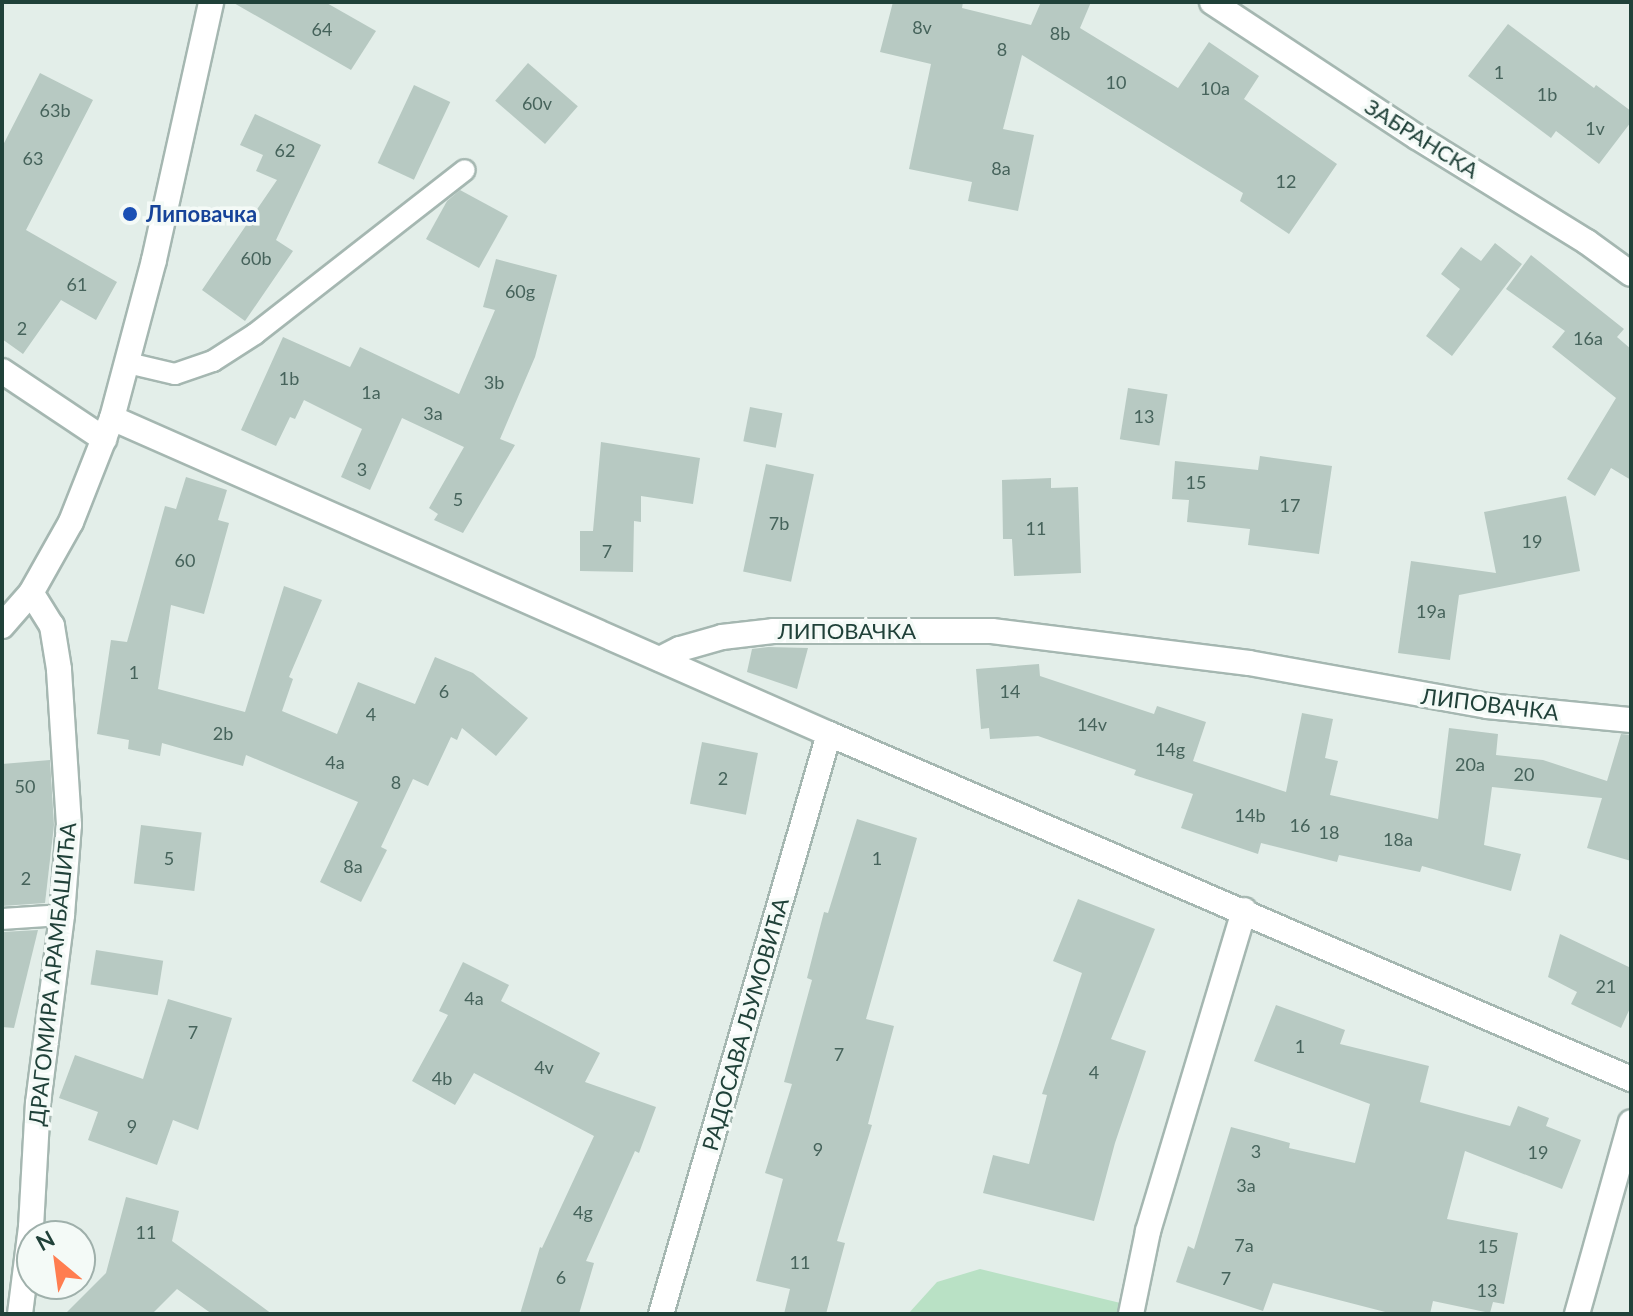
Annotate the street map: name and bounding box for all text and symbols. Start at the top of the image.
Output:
house number: 8v [912,16,932,38]
house number: 64 [312,18,332,40]
house number: 8b [1050,22,1070,44]
house number: 8 [997,38,1007,60]
house number: 1 [1494,61,1504,83]
house number: 10 [1106,71,1126,93]
house number: 10a [1200,77,1230,99]
house number: 1b [1537,83,1557,105]
house number: 60v [522,92,552,114]
street label: ЗАБРАНСКА [1360,93,1484,183]
house number: 63b [40,99,70,121]
house number: 1v [1585,117,1605,139]
house number: 62 [275,139,295,161]
house number: 63 [23,147,43,169]
house number: 8a [991,157,1011,179]
house number: 12 [1276,170,1296,192]
place label: Липовачка [146,201,257,227]
marker: Липовачка [121,205,139,223]
house number: 60b [241,247,271,269]
house number: 61 [67,273,87,295]
house number: 60g [505,280,535,302]
house number: 2 [17,317,27,339]
house number: 16a [1573,327,1603,349]
house number: 1b [279,367,299,389]
house number: 3b [484,371,504,393]
house number: 1a [361,381,381,403]
house number: 3a [423,402,443,424]
house number: 13 [1134,405,1154,427]
house number: 3 [357,458,367,480]
house number: 15 [1186,471,1206,493]
house number: 5 [453,488,463,510]
house number: 17 [1280,494,1300,516]
house number: 7b [769,512,789,534]
house number: 11 [1026,517,1046,539]
house number: 19 [1522,530,1542,552]
house number: 7 [602,540,612,562]
house number: 60 [175,549,195,571]
house number: 19a [1416,600,1446,622]
street label: ЛИПОВАЧКА [778,618,916,644]
house number: 1 [129,661,139,683]
house number: 6 [439,680,449,702]
house number: 14 [1000,680,1020,702]
street label: ЛИПОВАЧКА [1420,682,1560,726]
house number: 4 [366,703,376,725]
house number: 14v [1077,713,1107,735]
house number: 2b [213,722,233,744]
house number: 14g [1155,738,1185,760]
house number: 4a [325,751,345,773]
house number: 20a [1455,753,1485,775]
house number: 20 [1514,763,1534,785]
house number: 2 [718,767,728,789]
house number: 8 [391,771,401,793]
house number: 50 [15,775,35,797]
house number: 14b [1235,804,1265,826]
house number: 16 [1290,814,1310,836]
street label: ДРАГОМИРА АРАМБАШИЋА [23,821,81,1127]
house number: 18 [1319,821,1339,843]
house number: 18a [1383,828,1413,850]
house number: 5 [164,847,174,869]
house number: 1 [872,847,882,869]
house number: 8a [343,855,363,877]
house number: 2 [21,867,31,889]
street label: РАДОСАВА ЉУМОВИЋА [696,894,794,1154]
house number: 21 [1596,975,1616,997]
house number: 4a [464,987,484,1009]
house number: 7 [188,1021,198,1043]
house number: 1 [1295,1035,1305,1057]
house number: 7 [834,1043,844,1065]
house number: 4v [534,1056,554,1078]
house number: 4 [1089,1061,1099,1083]
house number: 4b [432,1067,452,1089]
house number: 9 [127,1115,137,1137]
house number: 9 [813,1138,823,1160]
house number: 3 [1251,1140,1261,1162]
house number: 19 [1528,1141,1548,1163]
house number: 3a [1236,1174,1256,1196]
house number: 4g [573,1201,593,1223]
north arrow [16,1220,96,1300]
house number: 11 [136,1221,156,1243]
text: N [31,1224,59,1256]
house number: 7a [1234,1234,1254,1256]
house number: 15 [1478,1235,1498,1257]
house number: 11 [790,1251,810,1273]
house number: 6 [556,1266,566,1288]
house number: 7 [1221,1267,1231,1289]
house number: 13 [1477,1279,1497,1301]

